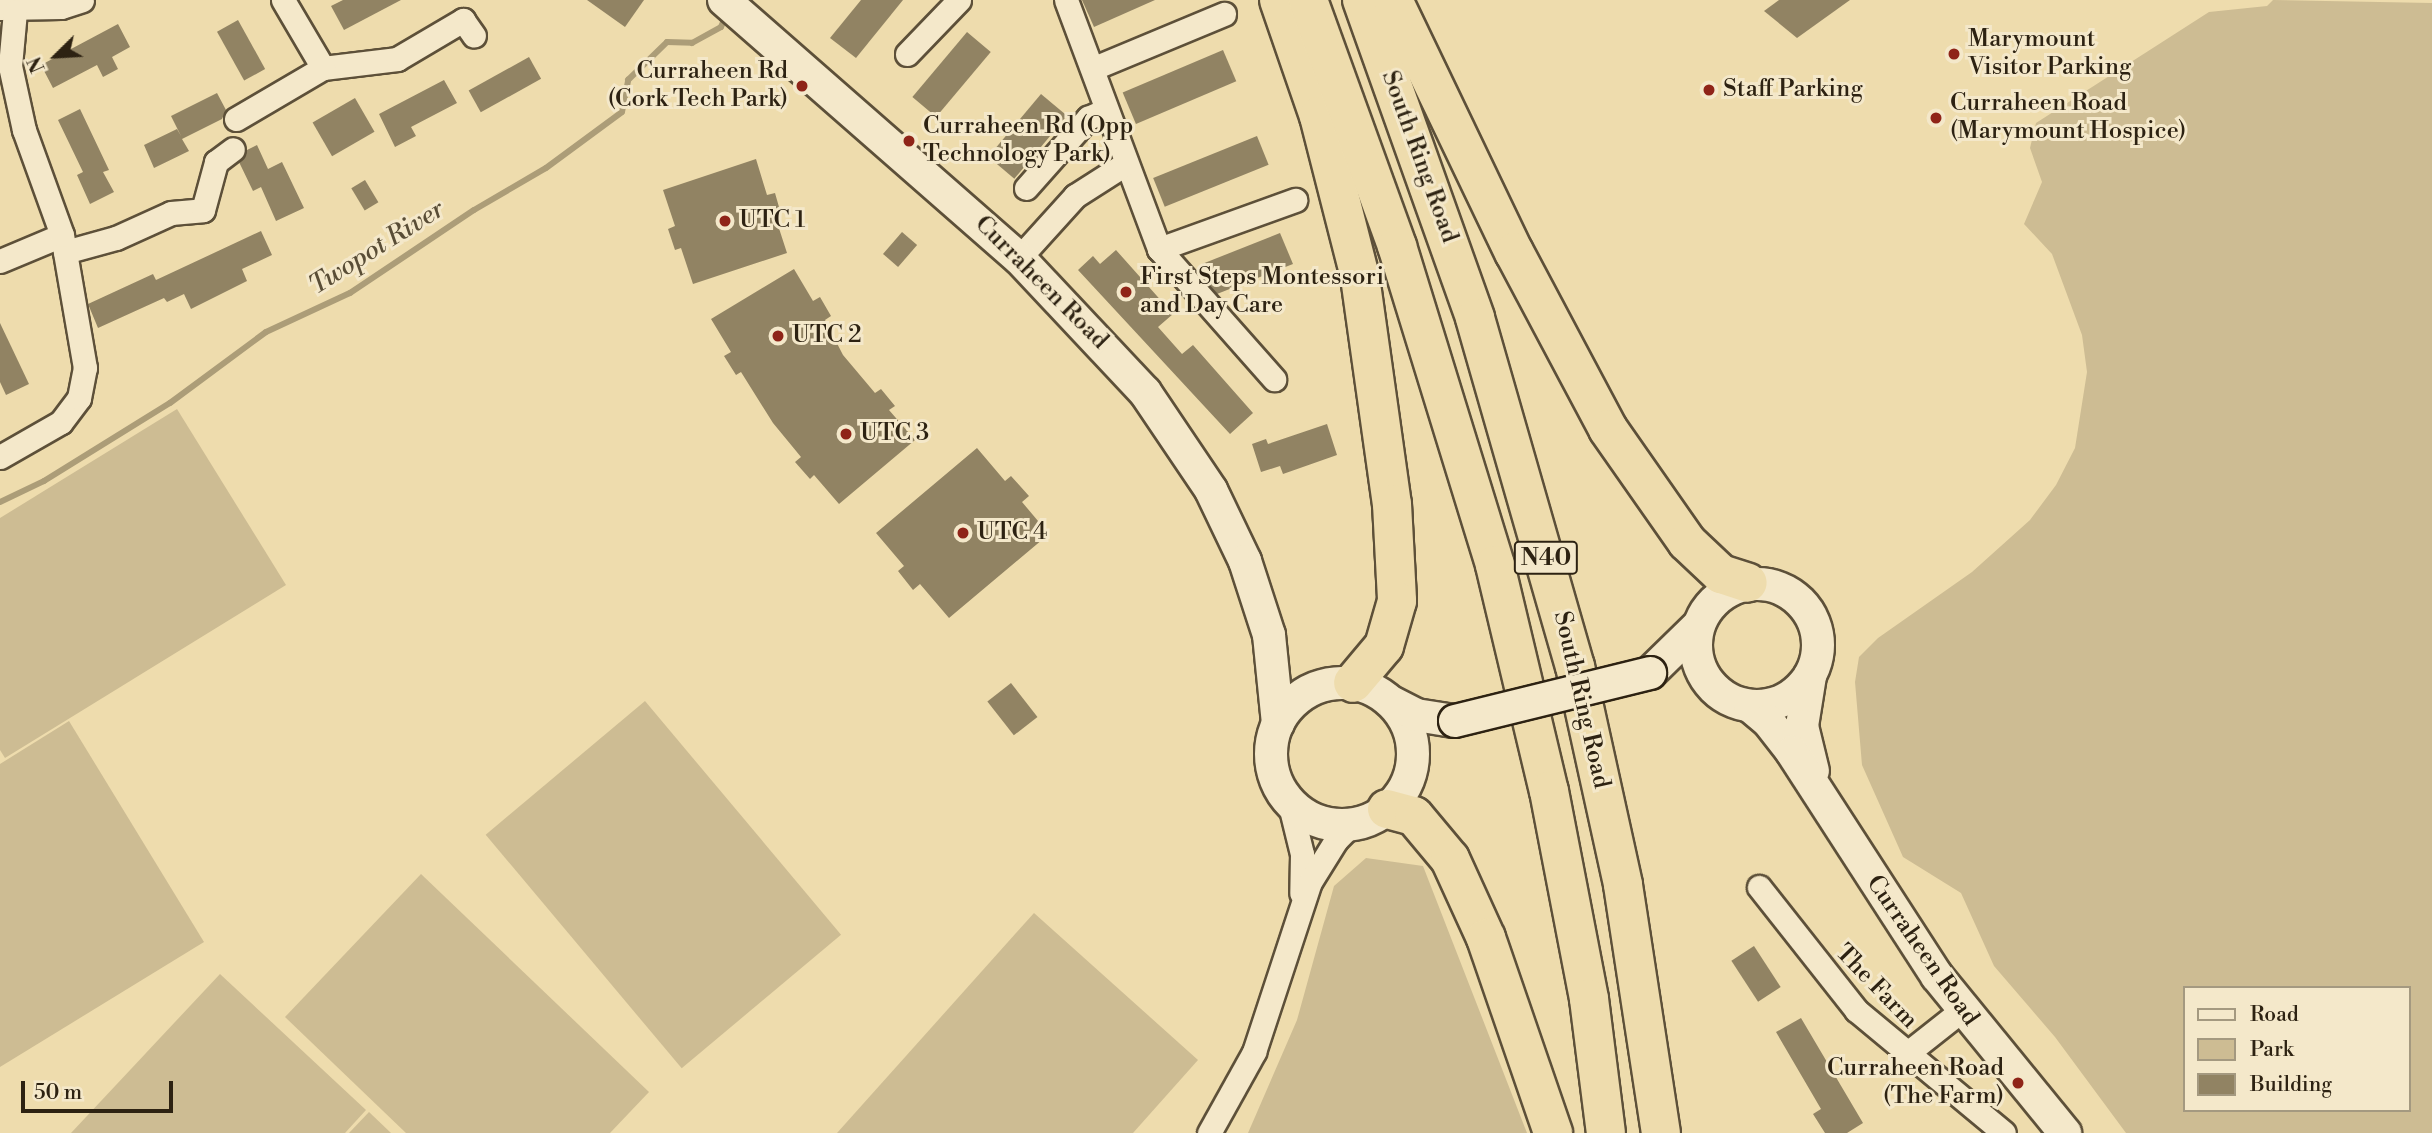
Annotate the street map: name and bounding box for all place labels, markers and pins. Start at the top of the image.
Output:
place label: Marymount Visitor Parking [1968,26,2131,82]
marker: Marymount Visitor Parking [1946,46,1962,62]
place label: Curraheen Rd (Cork Tech Park) [608,58,788,114]
place label: Staff Parking [1723,76,1863,104]
marker: Curraheen Rd (Cork Tech Park) [794,78,810,94]
marker: Staff Parking [1701,82,1717,98]
place label: Curraheen Road (Marymount Hospice) [1950,90,2186,146]
marker: Curraheen Road (Marymount Hospice) [1928,110,1944,126]
place label: Curraheen Rd (Opp Technology Park) [923,113,1133,169]
marker: Curraheen Rd (Opp Technology Park) [901,133,917,149]
place label: UTC 1 [739,207,805,235]
marker: UTC 1 [717,213,733,229]
place label: First Steps Montessori and Day Care [1140,264,1384,320]
marker: First Steps Montessori and Day Care [1118,284,1134,300]
place label: UTC 2 [792,322,862,350]
marker: UTC 2 [770,328,786,344]
place label: UTC 3 [860,420,929,448]
marker: UTC 3 [838,426,854,442]
place label: UTC 4 [977,519,1047,547]
marker: UTC 4 [955,525,971,541]
place label: Curraheen Road (The Farm) [1827,1055,2004,1111]
marker: Curraheen Road (The Farm) [2010,1075,2026,1091]

